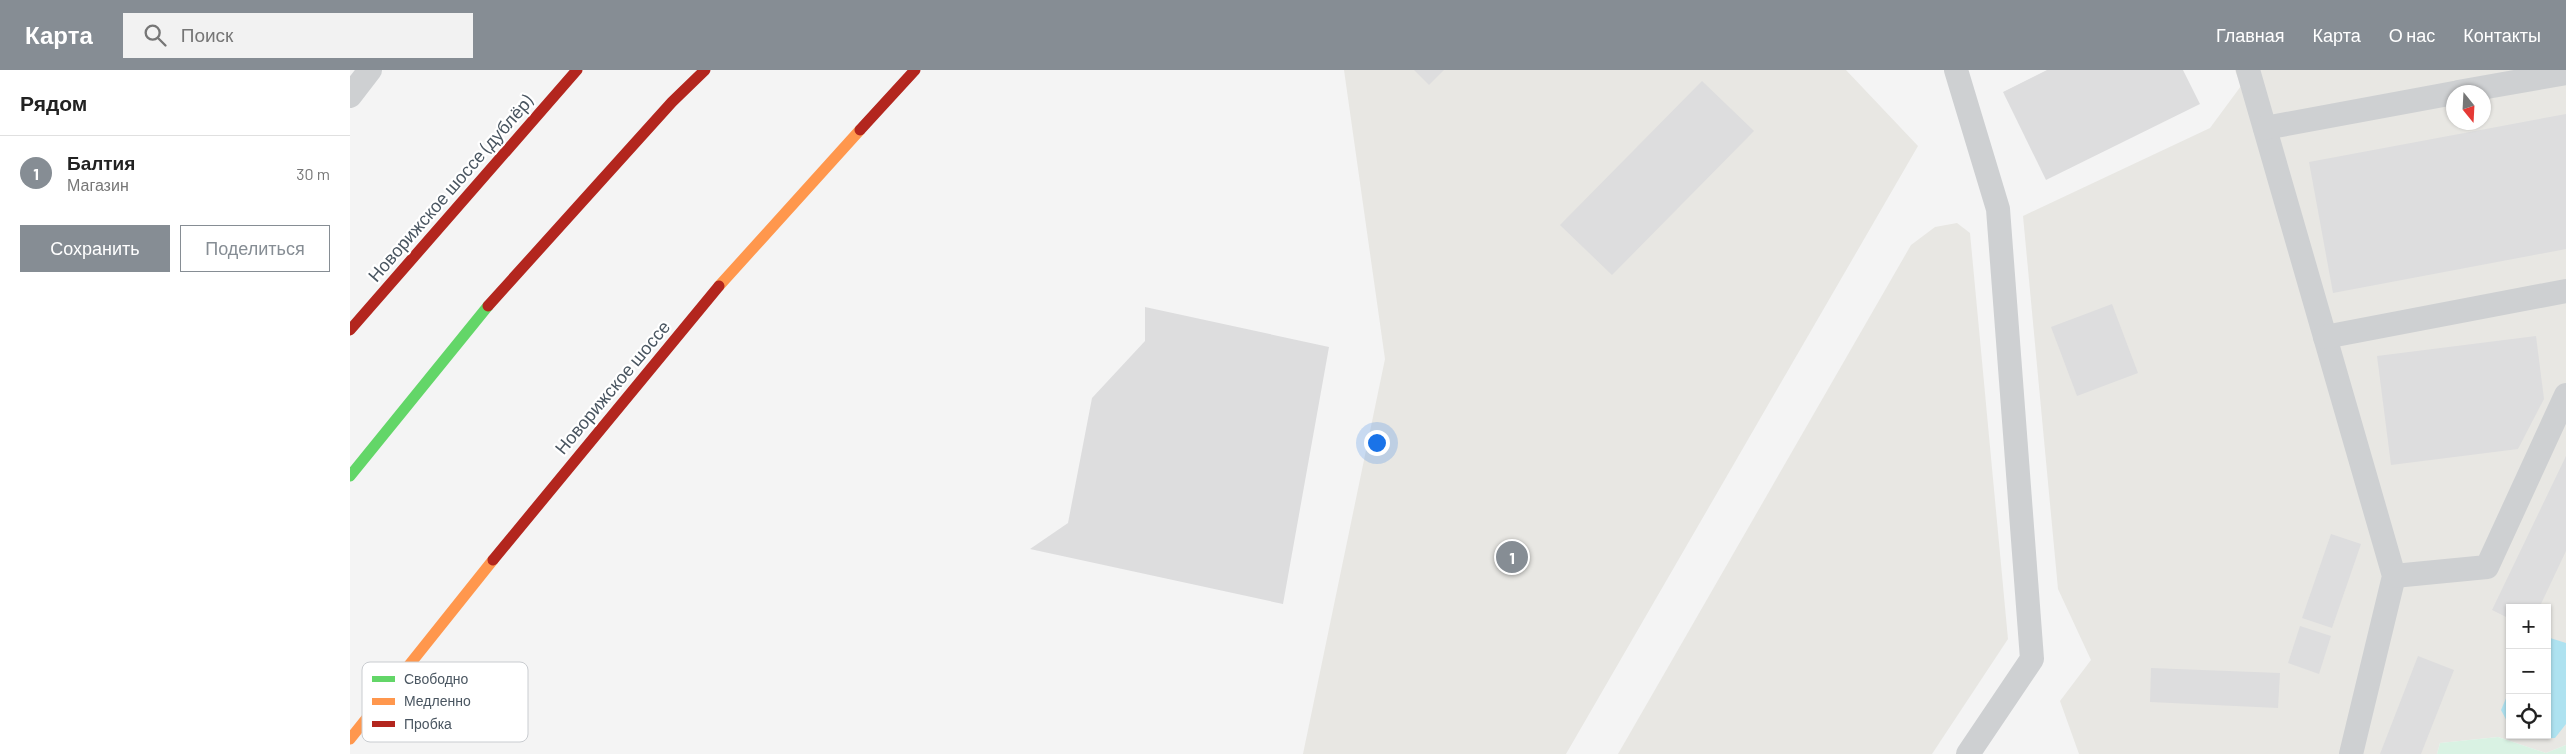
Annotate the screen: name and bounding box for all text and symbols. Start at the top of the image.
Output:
search box [123,13,473,58]
text: Карта [25,20,93,49]
icon: search [141,21,169,49]
text: Поиск [181,23,233,46]
text: Главная [2216,24,2285,46]
text: Карта [2313,24,2361,46]
text: О нас [2389,24,2435,46]
text: Контакты [2463,24,2541,46]
north arrow [2446,85,2491,130]
text: Рядом [20,90,87,115]
street label: Новорижское шоссе (дублёр) [363,90,537,286]
text: Балтия [67,151,135,174]
text: 1 [33,164,39,183]
text: 30 m [296,164,330,183]
text: Магазин [67,175,129,194]
button: Сохранить [20,225,170,272]
button: Поделиться [180,225,330,272]
street label: Новорижское шоссе [550,316,674,458]
your location [1364,430,1390,456]
pin: 1 [1496,538,1528,576]
map controls [2506,604,2551,739]
button: + [2506,604,2551,649]
button: − [2506,649,2551,694]
legend [362,662,528,742]
text: Свободно [404,670,469,687]
text: Медленно [404,692,471,709]
button: locate [2506,694,2551,739]
text: Пробка [404,715,452,732]

